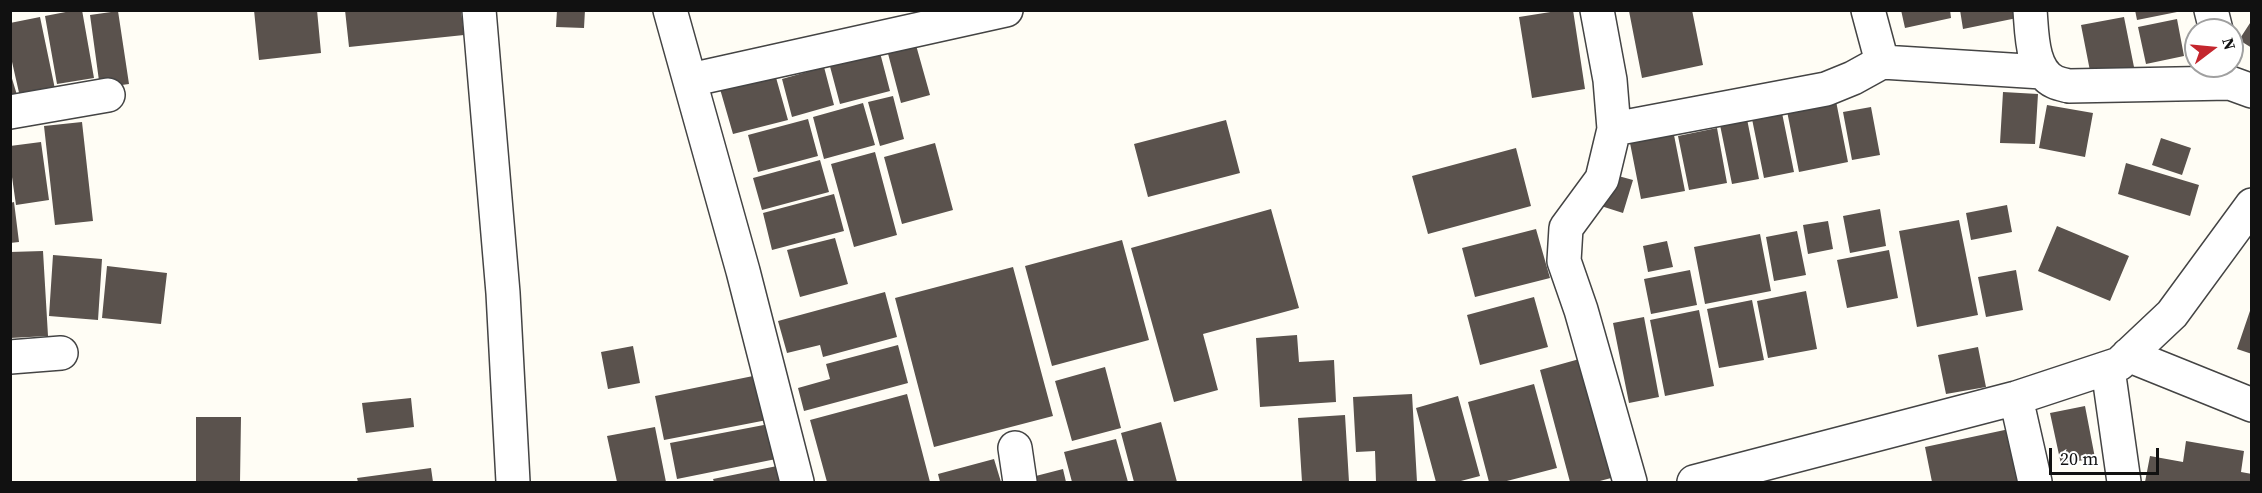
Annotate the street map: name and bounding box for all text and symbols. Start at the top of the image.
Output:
north arrow [2184,18,2244,78]
text: N [2217,35,2242,52]
scale bar [2052,436,2162,474]
text: 20 m [2060,446,2098,471]

